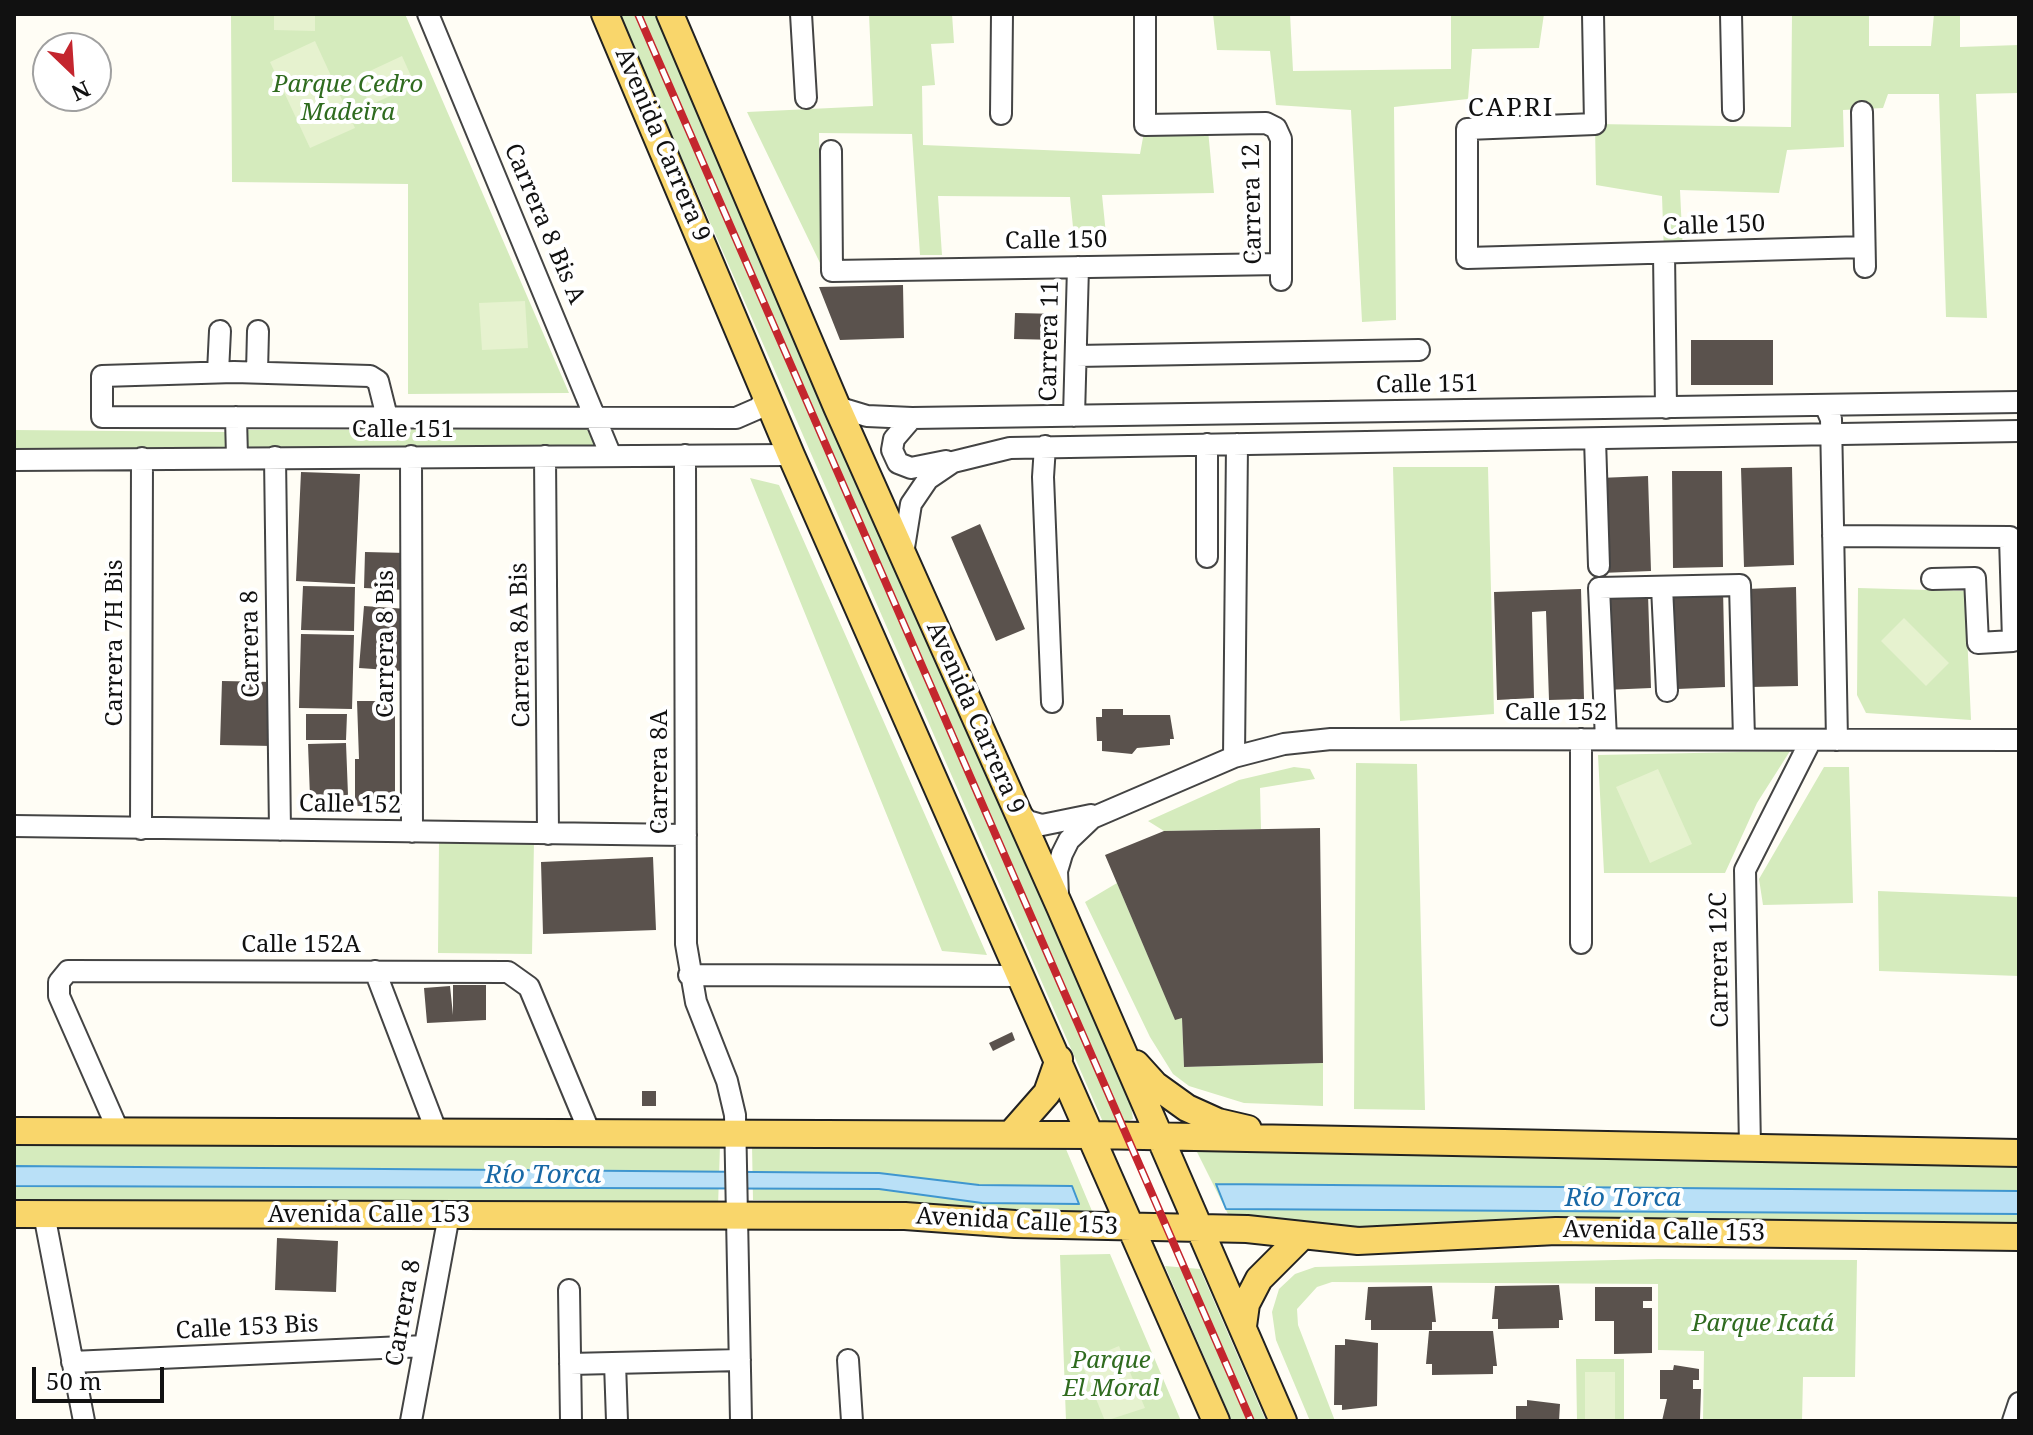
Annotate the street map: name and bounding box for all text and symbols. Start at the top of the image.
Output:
north arrow [32,32,112,112]
street label: Avenida Carrera 9 [608,44,716,246]
park label: Parque Cedro Madeira [273,71,423,127]
text: N [67,75,95,109]
district label: CAPRI [1468,93,1554,125]
street label: Carrera 8 Bis A [497,140,591,308]
street label: Carrera 12 [1238,143,1268,265]
street label: Calle 150 [1662,210,1766,242]
street label: Calle 150 [1005,226,1107,256]
street label: Carrera 11 [1035,280,1065,402]
street label: Calle 151 [1376,370,1478,400]
street label: Calle 151 [352,416,454,444]
street label: Carrera 7H Bis [101,559,129,727]
street label: Carrera 8A Bis [505,562,537,728]
street label: Carrera 8 Bis [372,570,400,718]
street label: Carrera 8 [236,590,266,698]
street label: Avenida Carrera 9 [920,617,1030,819]
street label: Calle 152 [1505,699,1607,727]
street label: Carrera 8A [646,710,674,834]
street label: Calle 152 [299,790,401,820]
street label: Carrera 12C [1704,892,1736,1028]
street label: Calle 152A [241,931,361,959]
water label: Río Torca [485,1160,601,1192]
water label: Río Torca [1565,1183,1681,1215]
street label: Avenida Calle 153 [268,1201,470,1229]
street label: Avenida Calle 153 [915,1202,1119,1242]
street label: Avenida Calle 153 [1563,1216,1765,1248]
street label: Carrera 8 [380,1257,428,1369]
street label: Calle 153 Bis [175,1310,319,1346]
park label: Parque Icatá [1692,1310,1834,1338]
park label: Parque El Moral [1063,1347,1159,1403]
scale bar [36,1351,168,1401]
text: 50 m [46,1364,102,1397]

